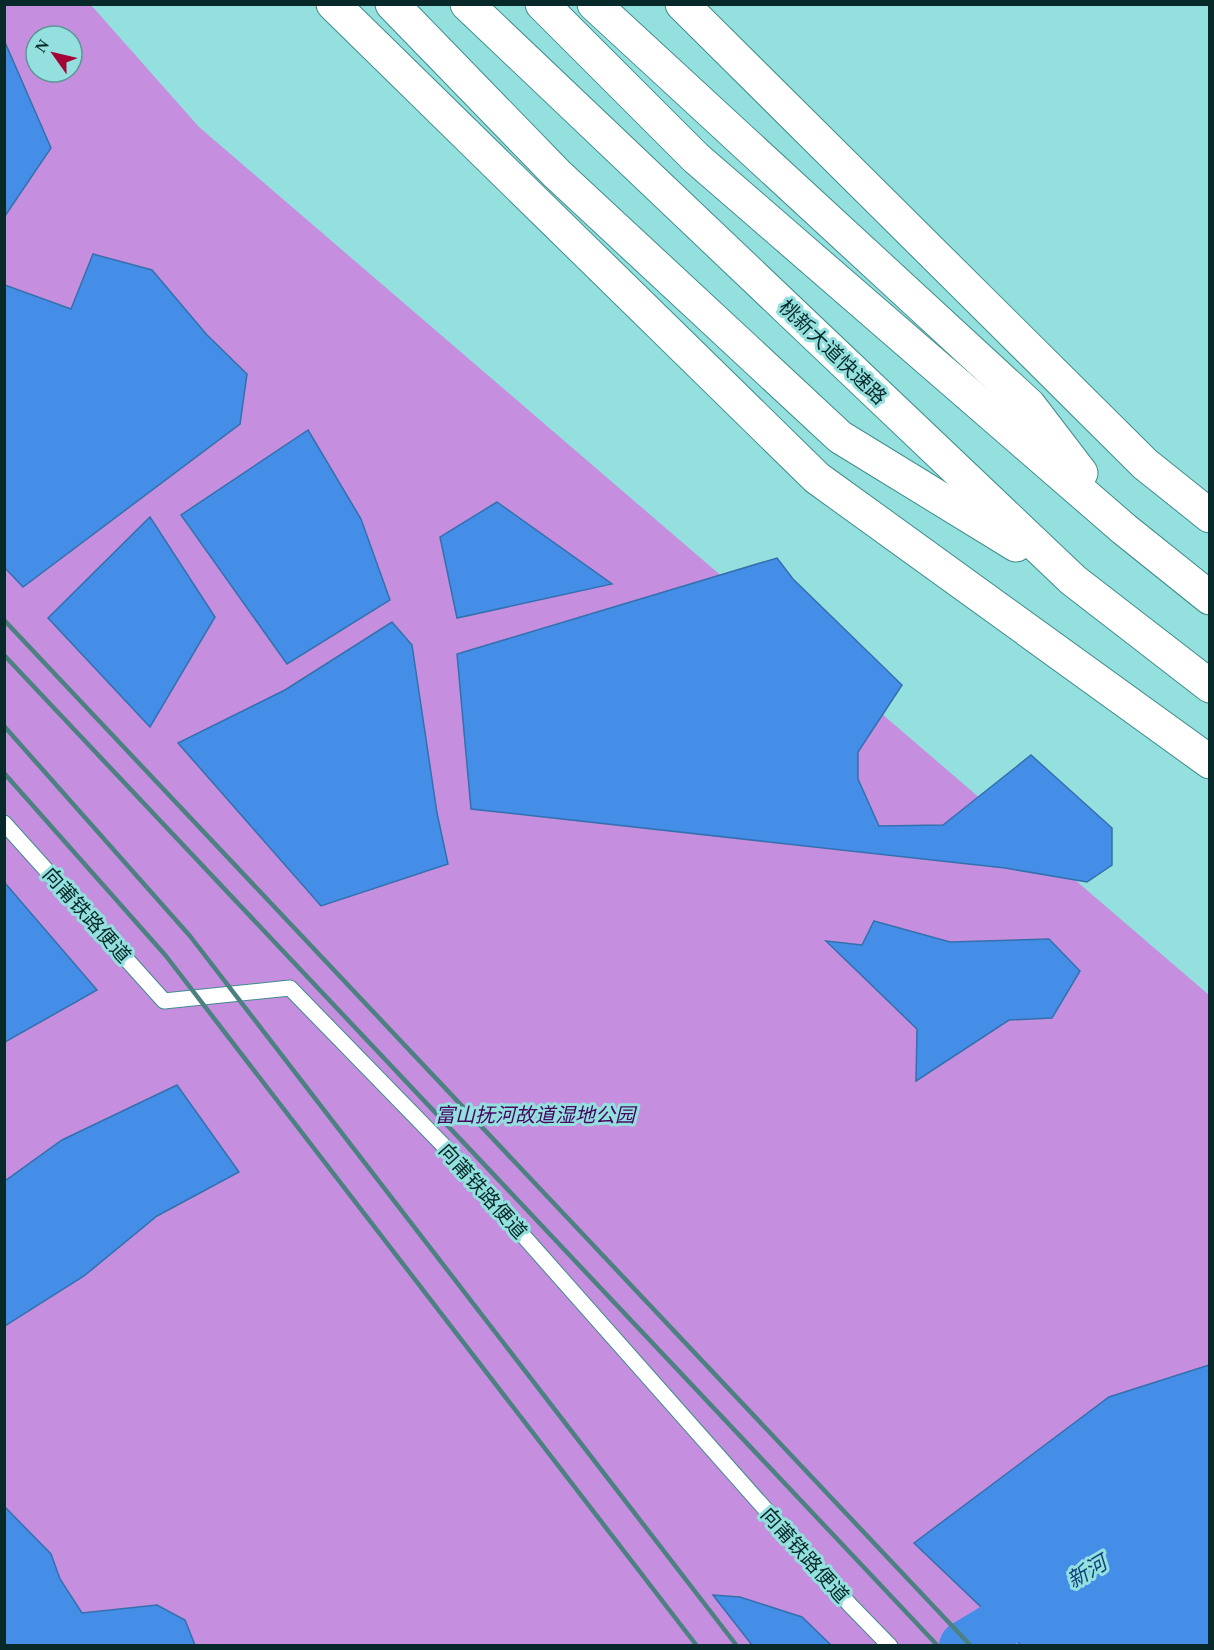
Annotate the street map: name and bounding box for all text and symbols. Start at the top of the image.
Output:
north arrow [24,24,84,84]
text: N [32,36,53,55]
street label: 桃新大道快速路 [775,295,891,409]
street label: 向莆铁路便道 [39,863,135,967]
park label: 富山抚河故道湿地公园 [435,1104,638,1126]
street label: 向莆铁路便道 [435,1139,531,1243]
street label: 向莆铁路便道 [757,1503,853,1607]
water label: 新河 [1063,1549,1115,1593]

